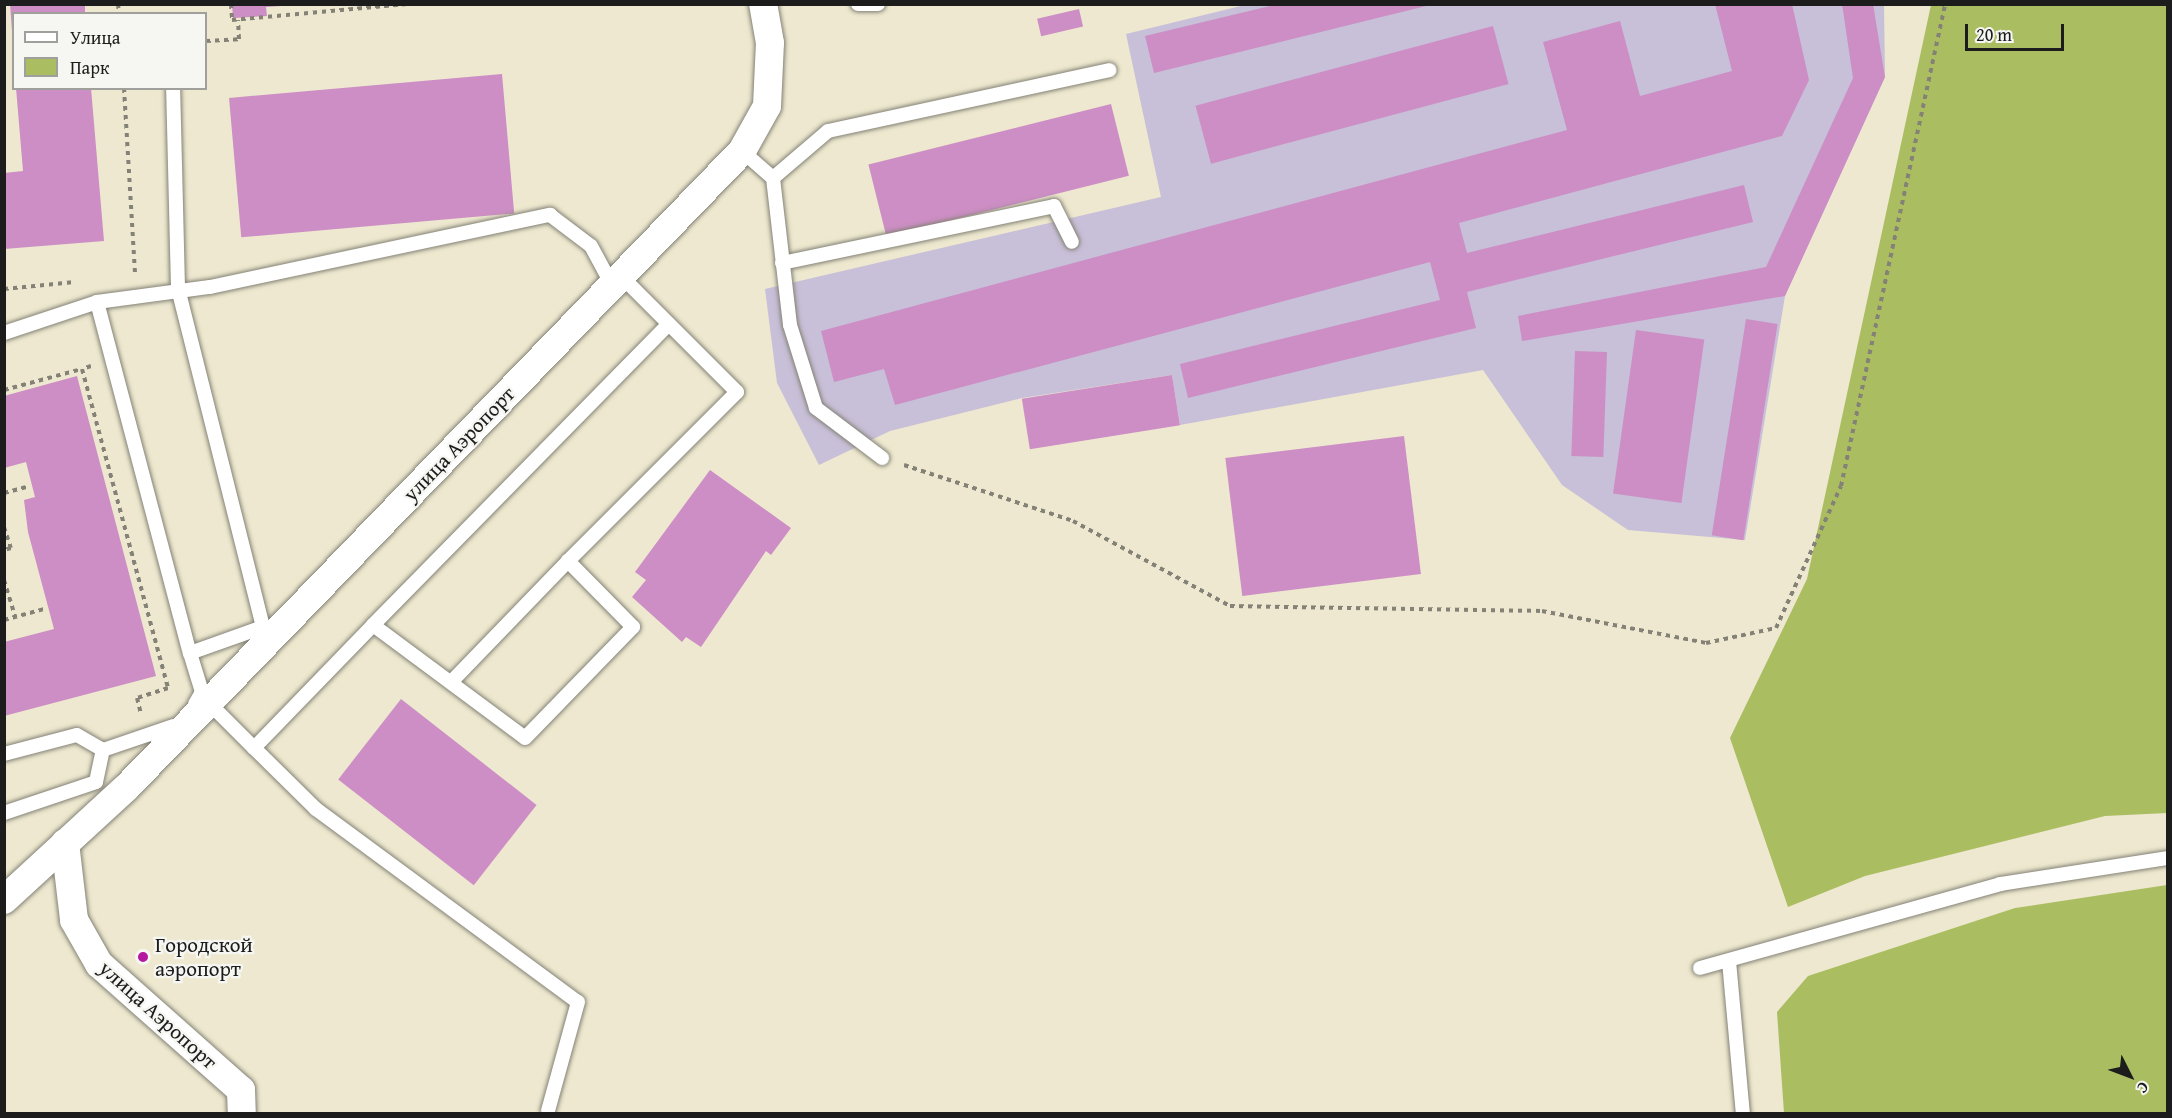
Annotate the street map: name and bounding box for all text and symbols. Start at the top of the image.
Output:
legend [12,12,207,90]
scale bar [1968,12,2067,50]
text: 20 m [1976,21,2012,48]
text: Улица [70,24,120,51]
text: Парк [70,54,109,81]
street label: улица Аэропорт [398,381,520,507]
place label: Городской аэропорт [155,932,253,982]
marker: Городской аэропорт [136,950,150,964]
street label: улица Аэропорт [94,955,222,1075]
north arrow [2100,1046,2160,1106]
text: С [2131,1077,2155,1099]

